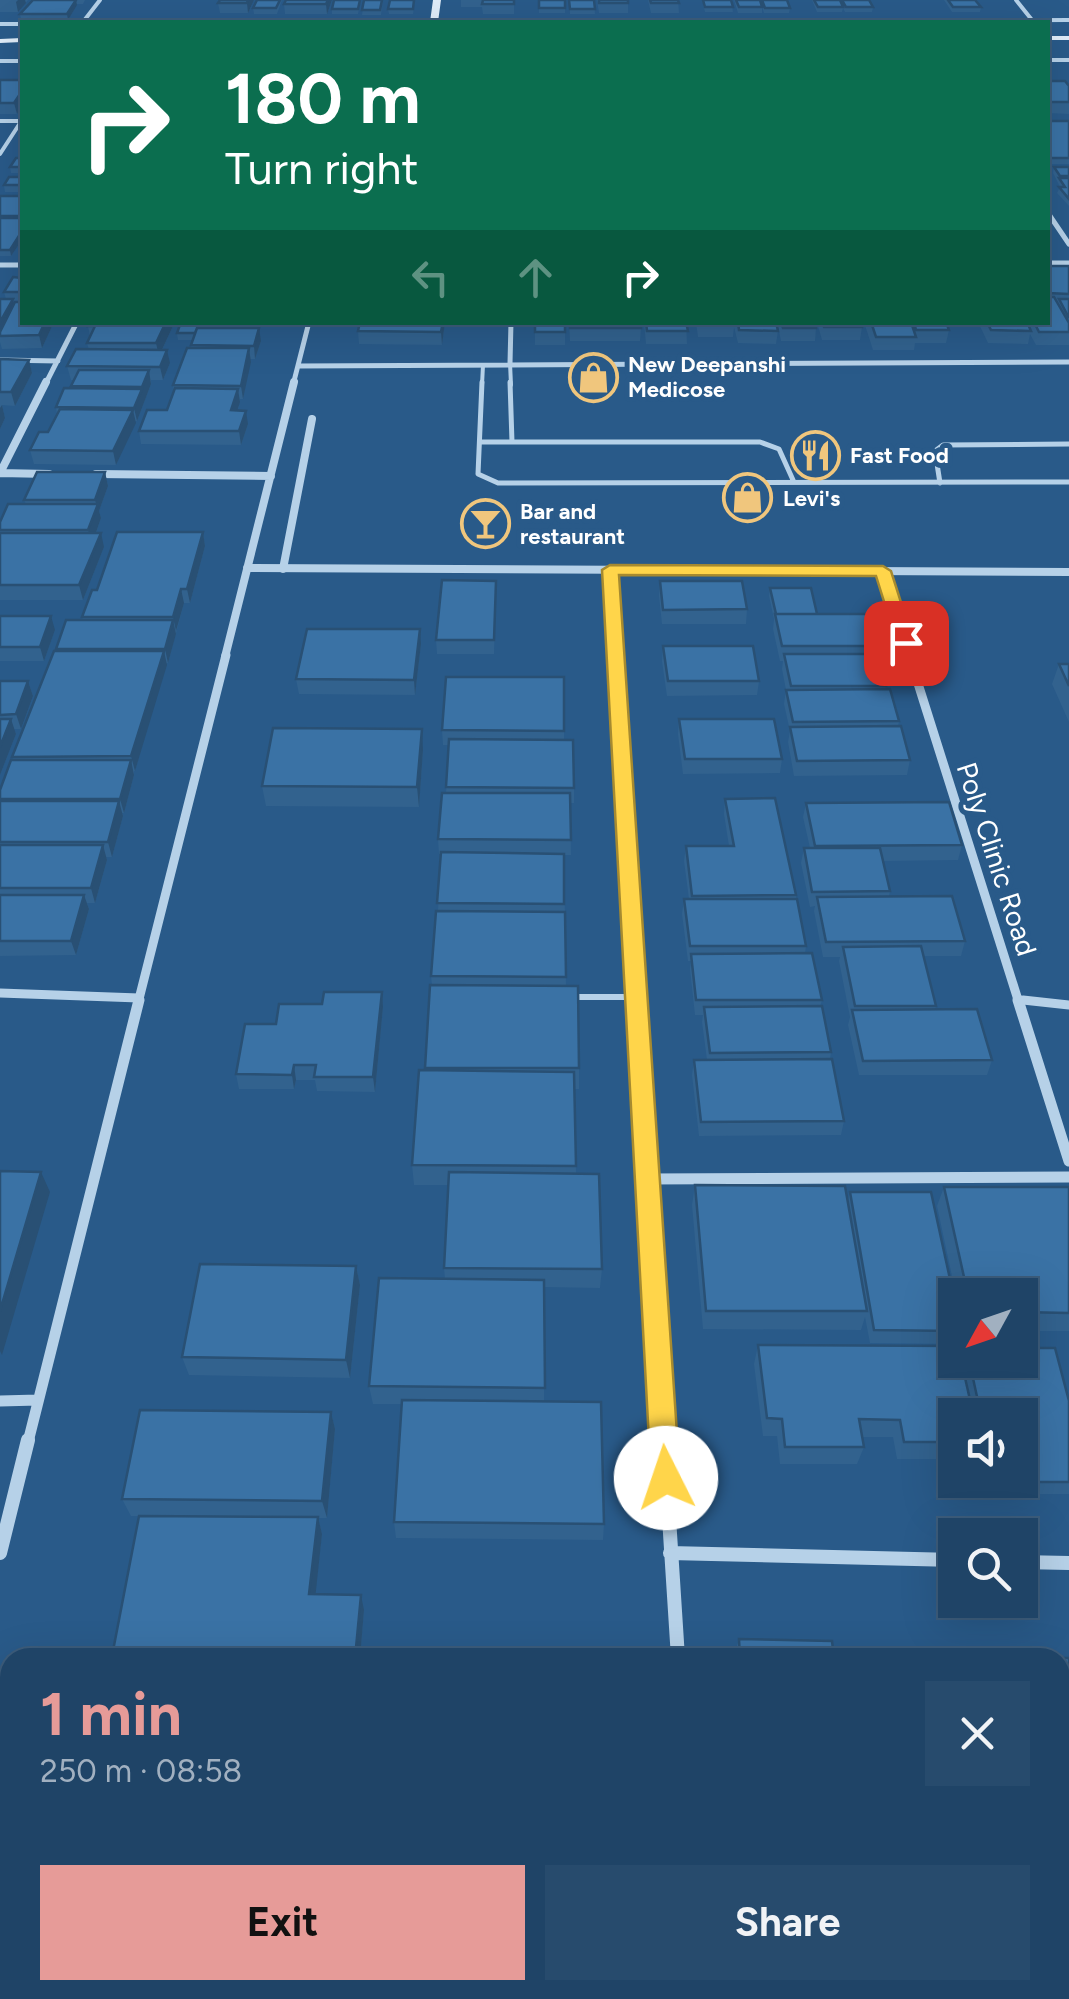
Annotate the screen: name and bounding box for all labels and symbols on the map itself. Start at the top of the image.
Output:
shop icon: New Deepanshi Medicose [567,351,619,403]
place label: New Deepanshi Medicose [628,351,786,403]
restaurant icon: Fast Food [789,429,841,481]
place label: Fast Food [850,442,949,469]
shop icon: Levi's [722,472,774,524]
place label: Levi's [783,485,840,512]
bar icon: Bar and restaurant [459,498,511,550]
place label: Bar and restaurant [520,498,625,550]
pin [864,601,949,686]
street label: Poly Clinic Road [950,758,1044,960]
north arrow [938,1278,1038,1378]
position arrow [614,1426,718,1530]

